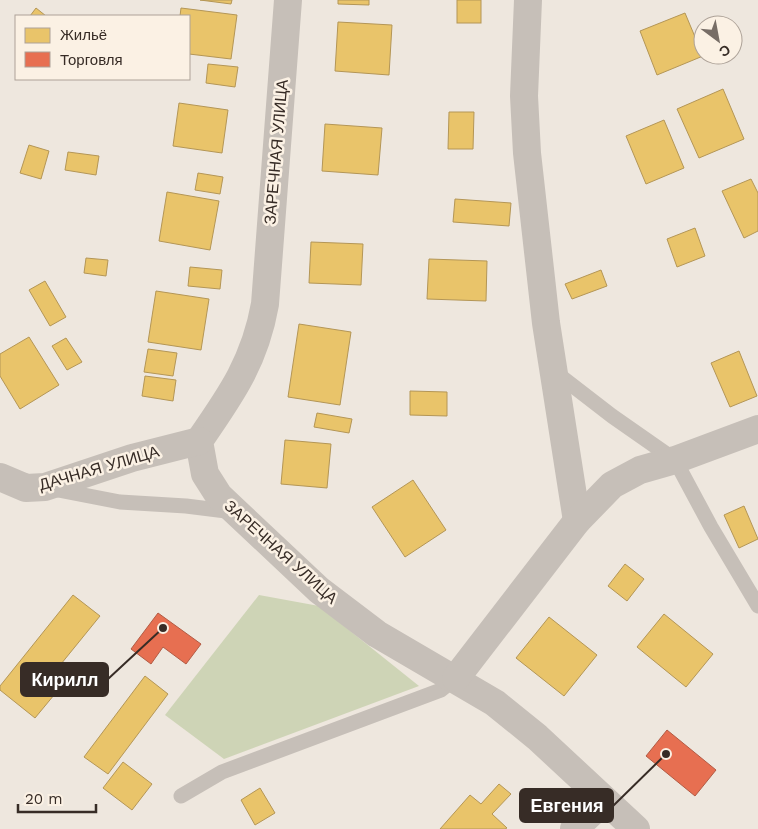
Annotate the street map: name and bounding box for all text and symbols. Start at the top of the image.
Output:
legend [15,15,190,80]
north arrow [693,15,743,65]
text: Жильё [60,26,107,44]
text: С [716,42,733,60]
text: Торговля [60,51,123,69]
street label: ЗАРЕЧНАЯ УЛИЦА [260,78,292,225]
street label: ДАЧНАЯ УЛИЦА [37,442,162,494]
street label: ЗАРЕЧНАЯ УЛИЦА [220,496,342,608]
callout: Кирилл [21,663,108,696]
text: Кирилл [32,669,98,690]
scale bar [18,782,95,814]
callout: Евгения [520,789,613,822]
text: 20 m [25,790,63,808]
text: Евгения [530,795,604,816]

